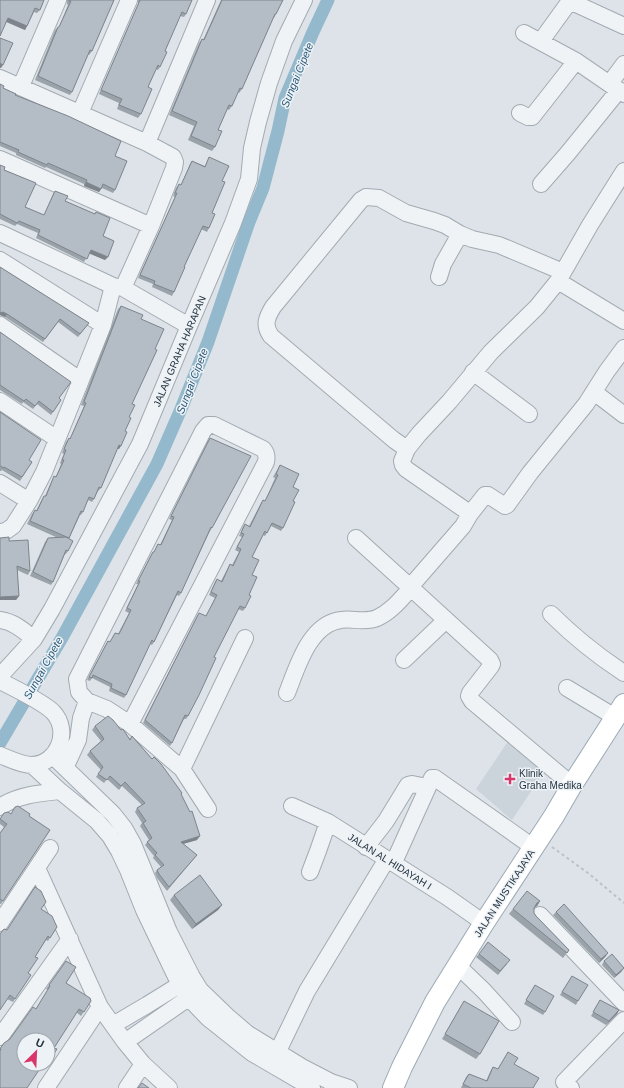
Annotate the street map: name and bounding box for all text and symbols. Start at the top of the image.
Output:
water label: Sungai Cipete [278,41,316,109]
street label: JALAN GRAHA HARAPAN [151,294,208,408]
water label: Sungai Cipete [174,347,210,415]
water label: Sungai Cipete [21,635,65,701]
place label: Klinik Graha Medika [519,768,582,791]
marker: Klinik Graha Medika [504,773,516,785]
street label: JALAN AL HIDAYAH I [346,831,434,892]
street label: JALAN MUSTIKAJAYA [472,847,537,939]
north arrow [16,1032,56,1072]
text: U [34,1036,46,1050]

